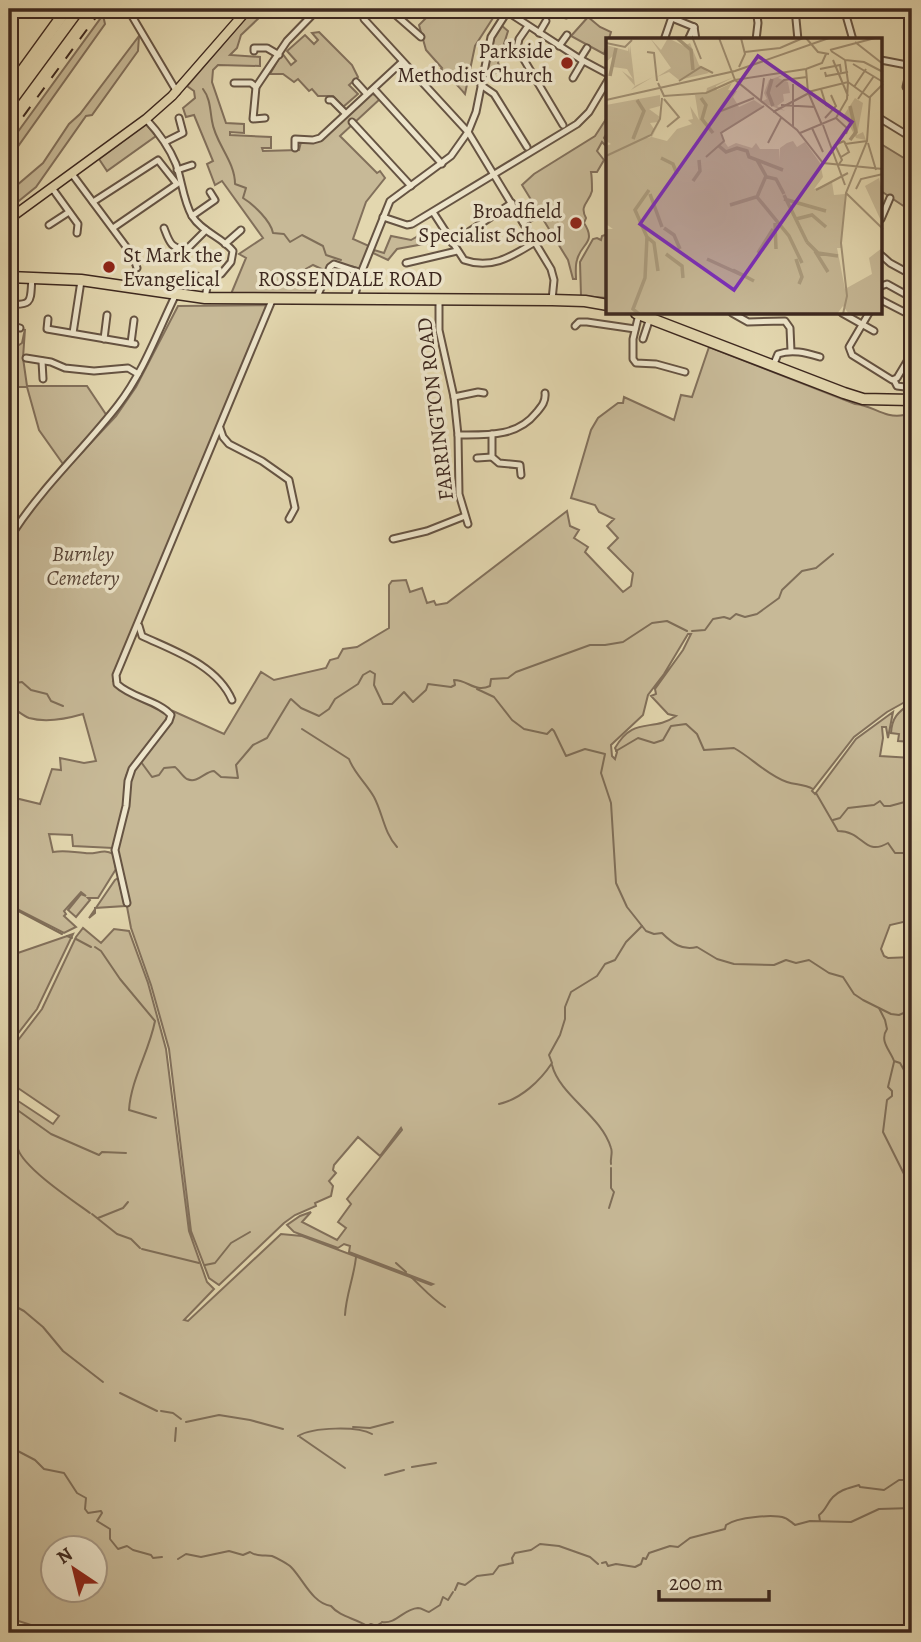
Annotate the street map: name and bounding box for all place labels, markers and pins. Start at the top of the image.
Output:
place label: Parkside Methodist Church [397,37,553,89]
marker: Parkside Methodist Church [559,55,575,71]
place label: Broadfield Specialist School [418,197,563,249]
marker: Broadfield Specialist School [568,215,584,231]
place label: St Mark the Evangelical [123,241,223,293]
marker: St Mark the Evangelical [101,259,117,275]

